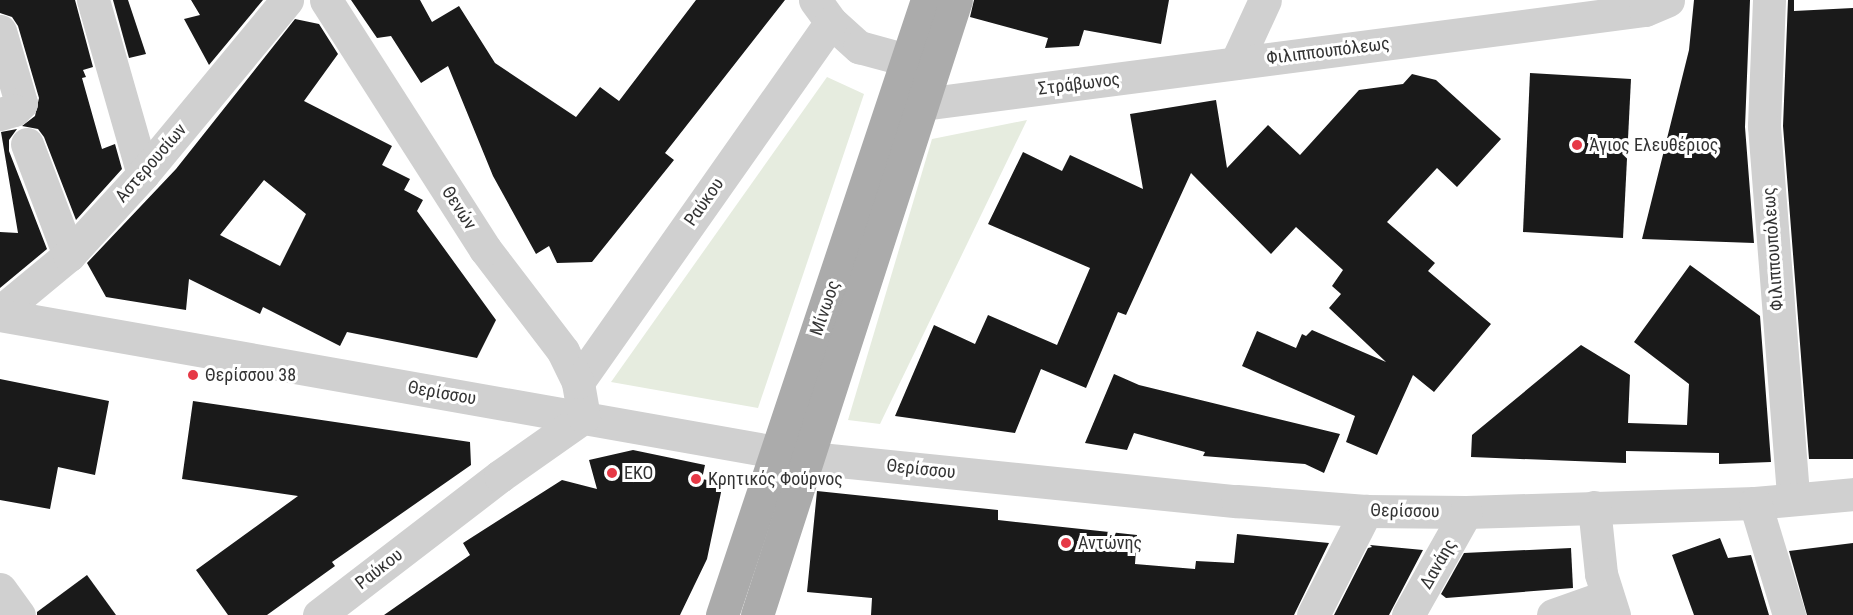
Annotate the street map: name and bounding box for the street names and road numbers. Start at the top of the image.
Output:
street label: Φιλιππουπόλεως [1265,33,1391,69]
street label: Στράβωνος [1037,68,1121,100]
street label: Αστερουσίων [111,119,191,207]
street label: Ραύκου [680,174,728,230]
street label: Θενών [437,182,481,234]
street label: Φιλιππουπόλεως [1758,186,1788,312]
street label: Μίνωος [806,278,844,338]
street label: Θερίσσου [406,376,478,410]
street label: Θερίσσου [885,455,957,483]
street label: Θερίσσου [1370,500,1440,522]
street label: Δανάης [1415,535,1461,593]
street label: Ραύκου [351,544,407,594]

